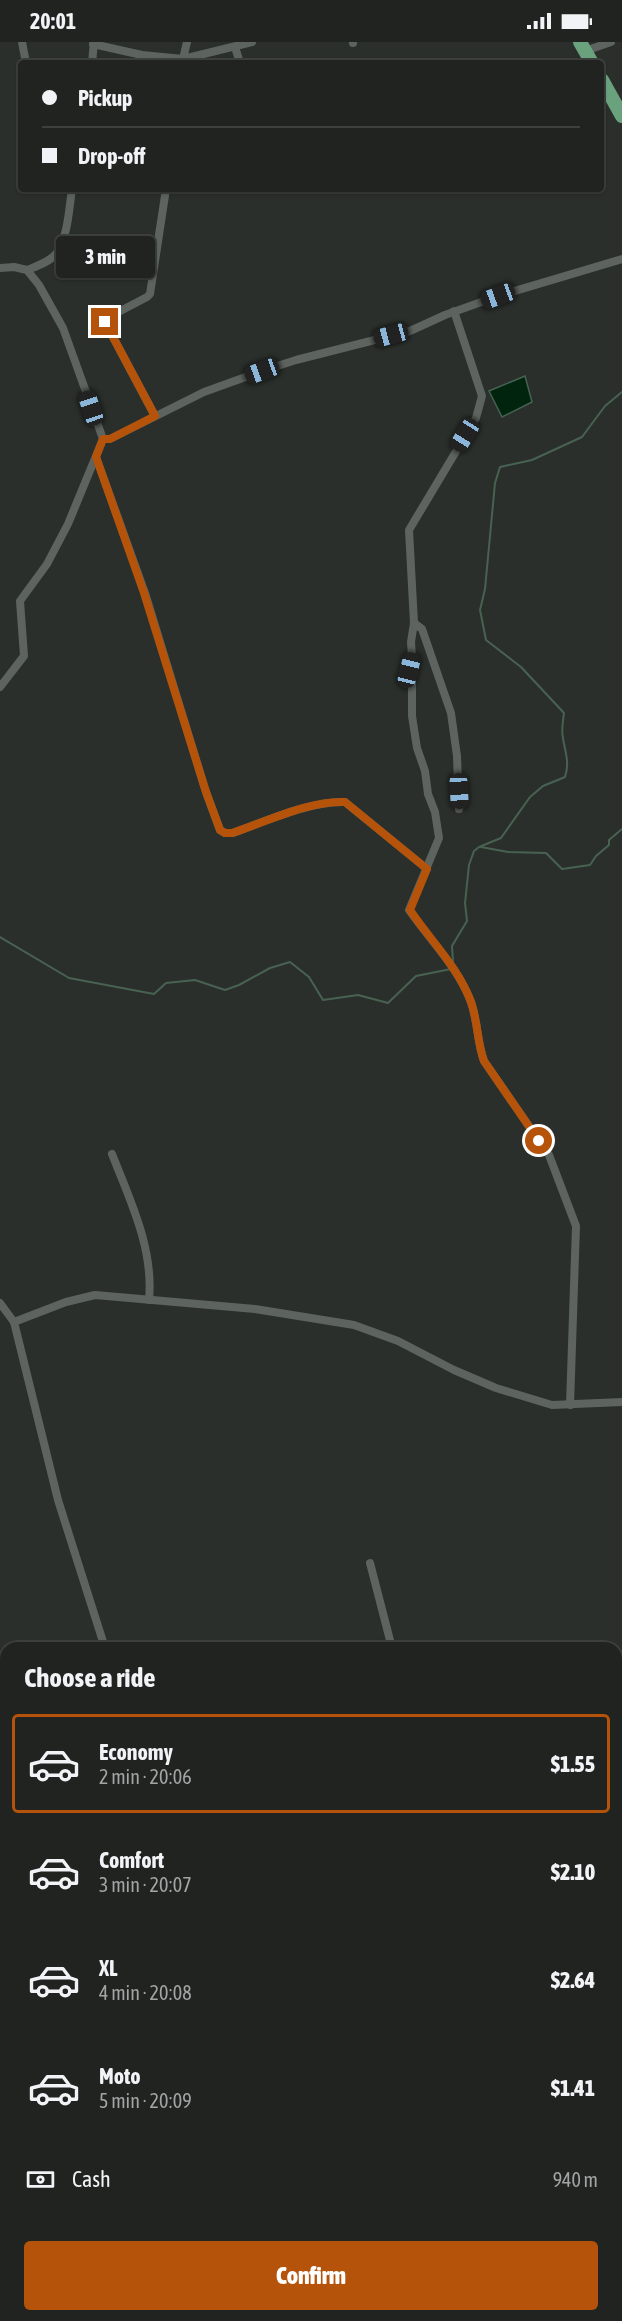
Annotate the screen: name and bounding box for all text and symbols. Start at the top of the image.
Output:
text: 20:01 [30,8,76,34]
text: Pickup [78,85,133,111]
text: Drop-off [78,143,145,169]
callout: 3 min [56,235,154,277]
text: 3 min [85,245,126,268]
car [478,281,518,311]
route end [91,308,118,335]
car [371,322,411,348]
car [242,356,282,386]
car [77,388,105,428]
car [448,415,482,455]
car [396,650,422,690]
car [449,773,469,809]
route start [525,1127,552,1154]
text: Choose a ride [24,1662,156,1693]
icon: car [27,1737,81,1791]
text: Economy [99,1739,173,1765]
text: $1.55 [551,1751,595,1777]
text: 2 min · 20:06 [99,1765,192,1788]
icon: car [27,1845,81,1899]
text: Comfort [99,1847,164,1873]
text: $2.10 [551,1859,595,1885]
text: 3 min · 20:07 [99,1873,192,1896]
icon: car [27,1953,81,2007]
text: XL [99,1955,117,1981]
text: $2.64 [551,1967,595,1993]
text: 4 min · 20:08 [99,1981,192,2004]
icon: car [27,2061,81,2115]
text: Moto [99,2063,141,2089]
text: $1.41 [551,2075,595,2101]
text: 5 min · 20:09 [99,2089,192,2112]
icon: cash [24,2163,57,2196]
text: Cash [72,2166,111,2192]
text: 940 m [553,2168,598,2191]
button: Confirm [24,2241,598,2310]

